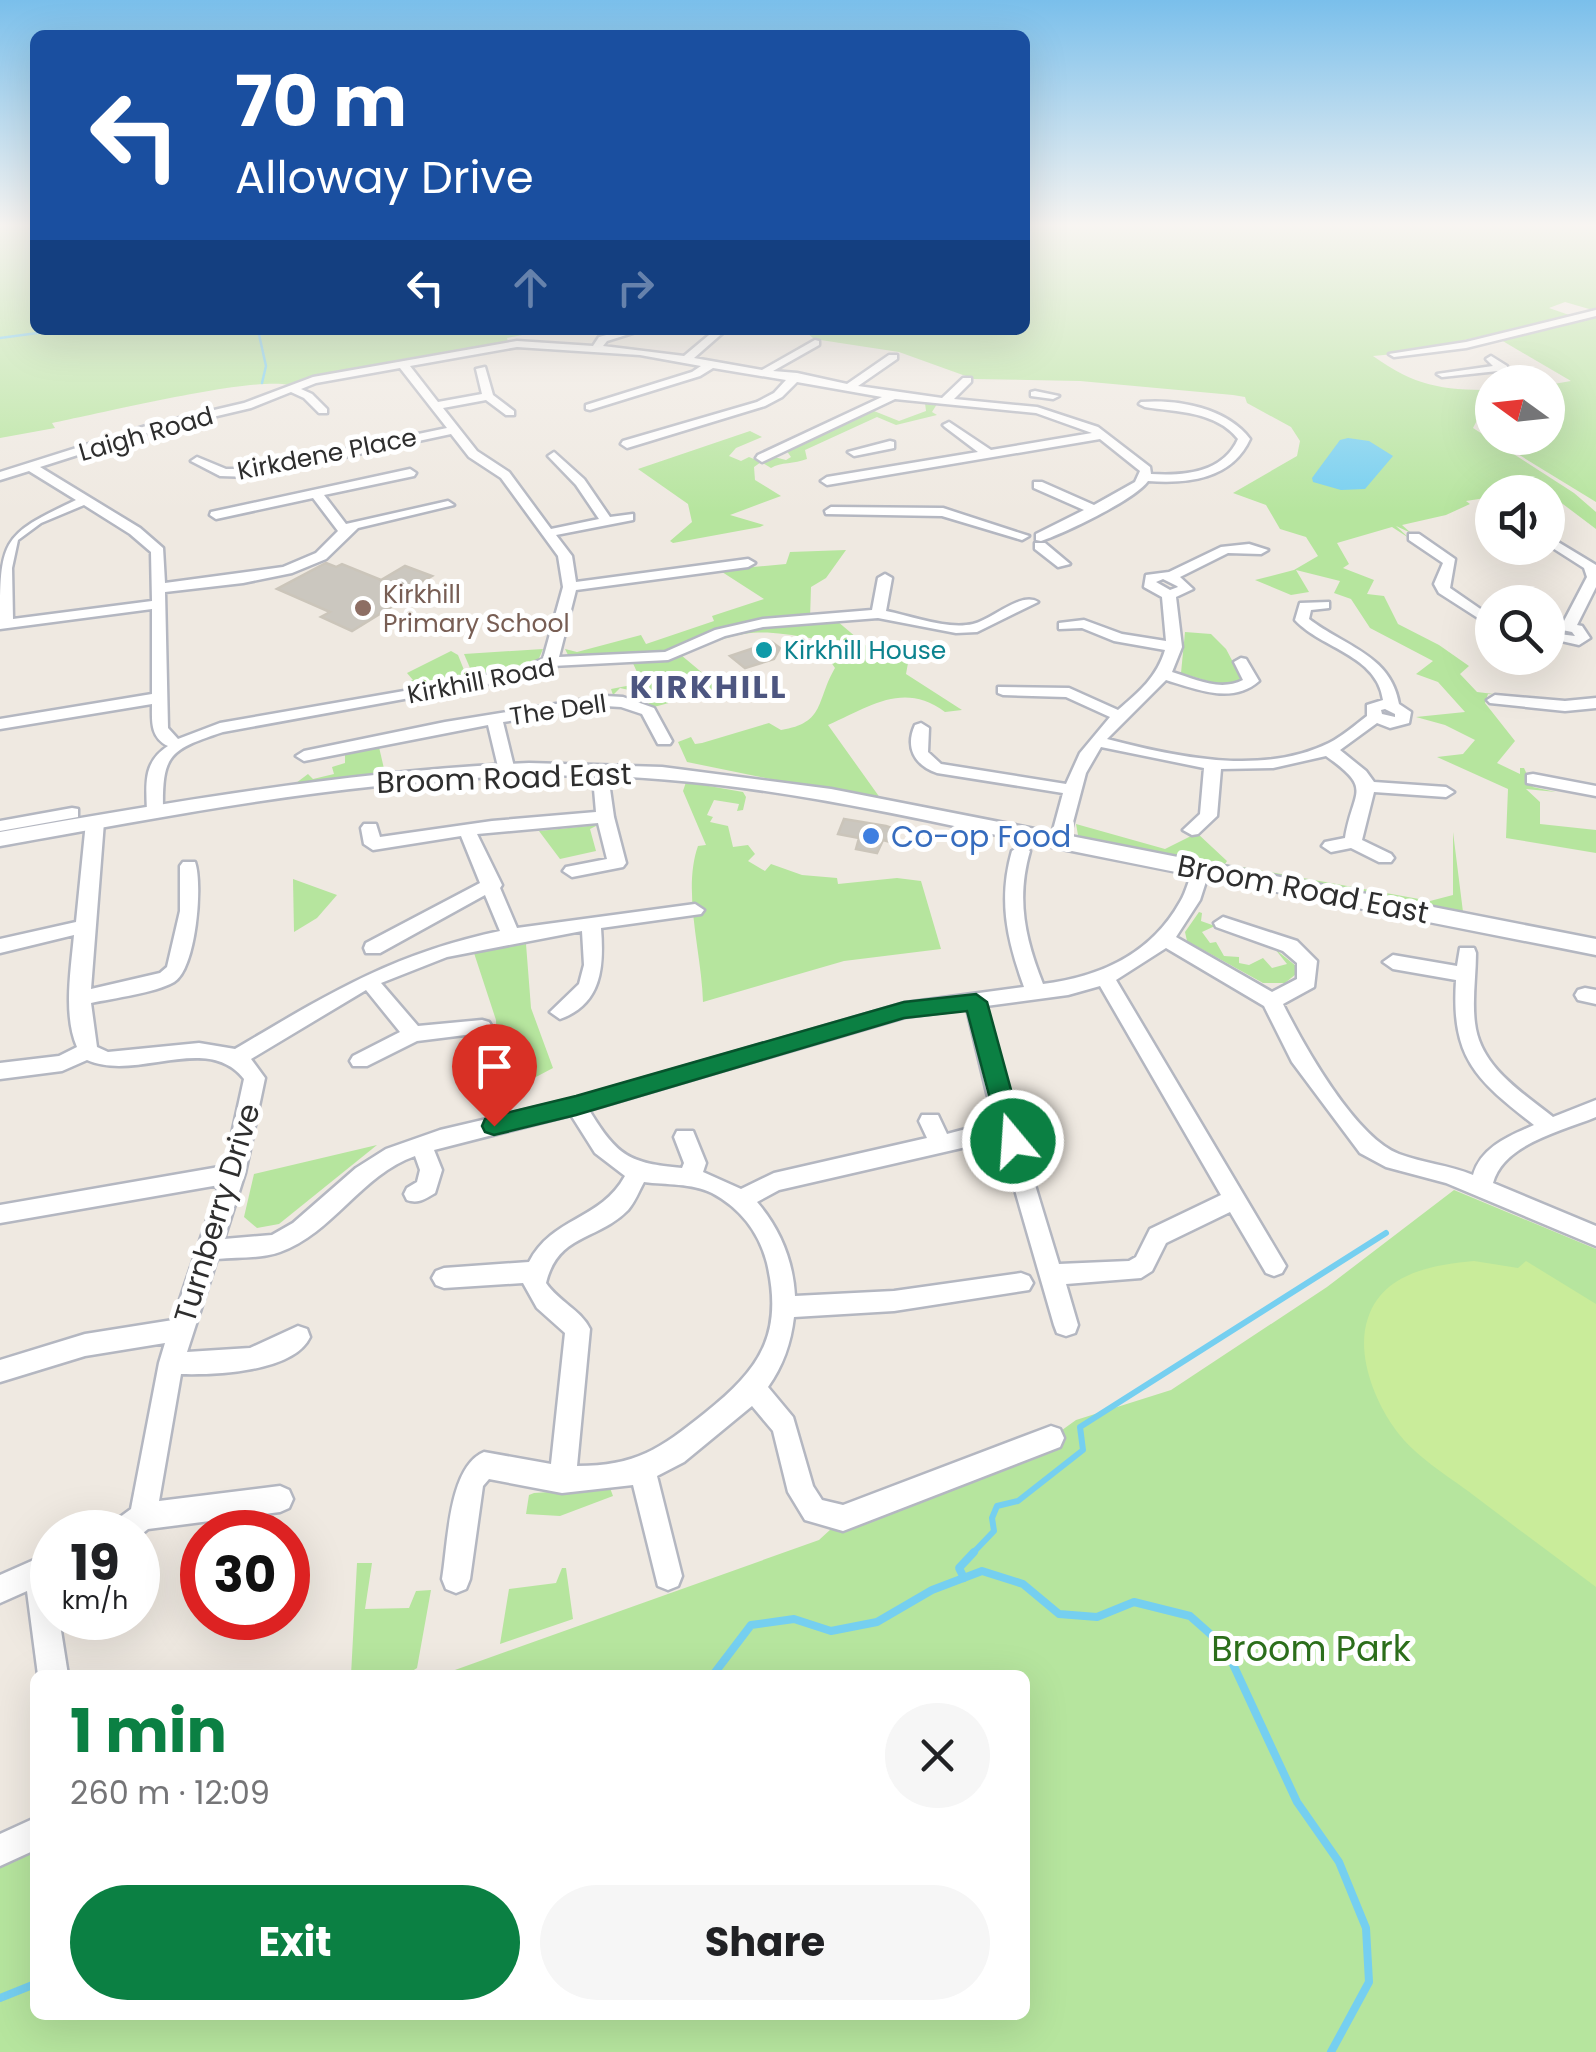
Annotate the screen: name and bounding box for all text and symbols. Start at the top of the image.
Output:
text: 70 m [235,52,407,151]
icon: left [70,70,200,200]
text: Alloway Drive [235,146,534,209]
icon: left [398,260,453,315]
icon: ahead [503,260,558,315]
icon: right [608,260,663,315]
north arrow [1475,365,1565,455]
map controls [1475,365,1565,675]
street label: Laigh Road [75,398,217,470]
street label: Kirkdene Place [234,419,420,489]
button: sound [1475,475,1565,565]
place label: Kirkhill Primary School [383,577,570,641]
button: search [1475,585,1565,675]
marker: Kirkhill Primary School [352,597,374,619]
place label: Kirkhill House [784,633,946,668]
marker: Kirkhill House [753,639,775,661]
street label: Kirkhill Road [404,650,558,712]
district label: KIRKHILL [630,664,788,709]
street label: The Dell [507,686,609,734]
street label: Broom Road East [376,752,632,804]
place label: Co-op Food [891,815,1071,858]
marker: Co-op Food [860,825,882,847]
street label: Broom Road East [1174,844,1432,934]
pin [452,1024,537,1127]
icon: arrive [467,1039,522,1094]
position arrow [961,1089,1065,1193]
street label: Turnberry Drive [163,1098,271,1328]
speed limit sign: 30 [180,1510,310,1640]
text: 19 [70,1527,120,1598]
text: km/h [62,1583,128,1618]
park label: Broom Park [1211,1624,1411,1673]
text: 1 min [70,1689,227,1773]
button: close [885,1703,990,1808]
text: 260 m · 12:09 [70,1770,270,1815]
button: Exit [70,1885,520,2000]
button: Share [540,1885,990,2000]

